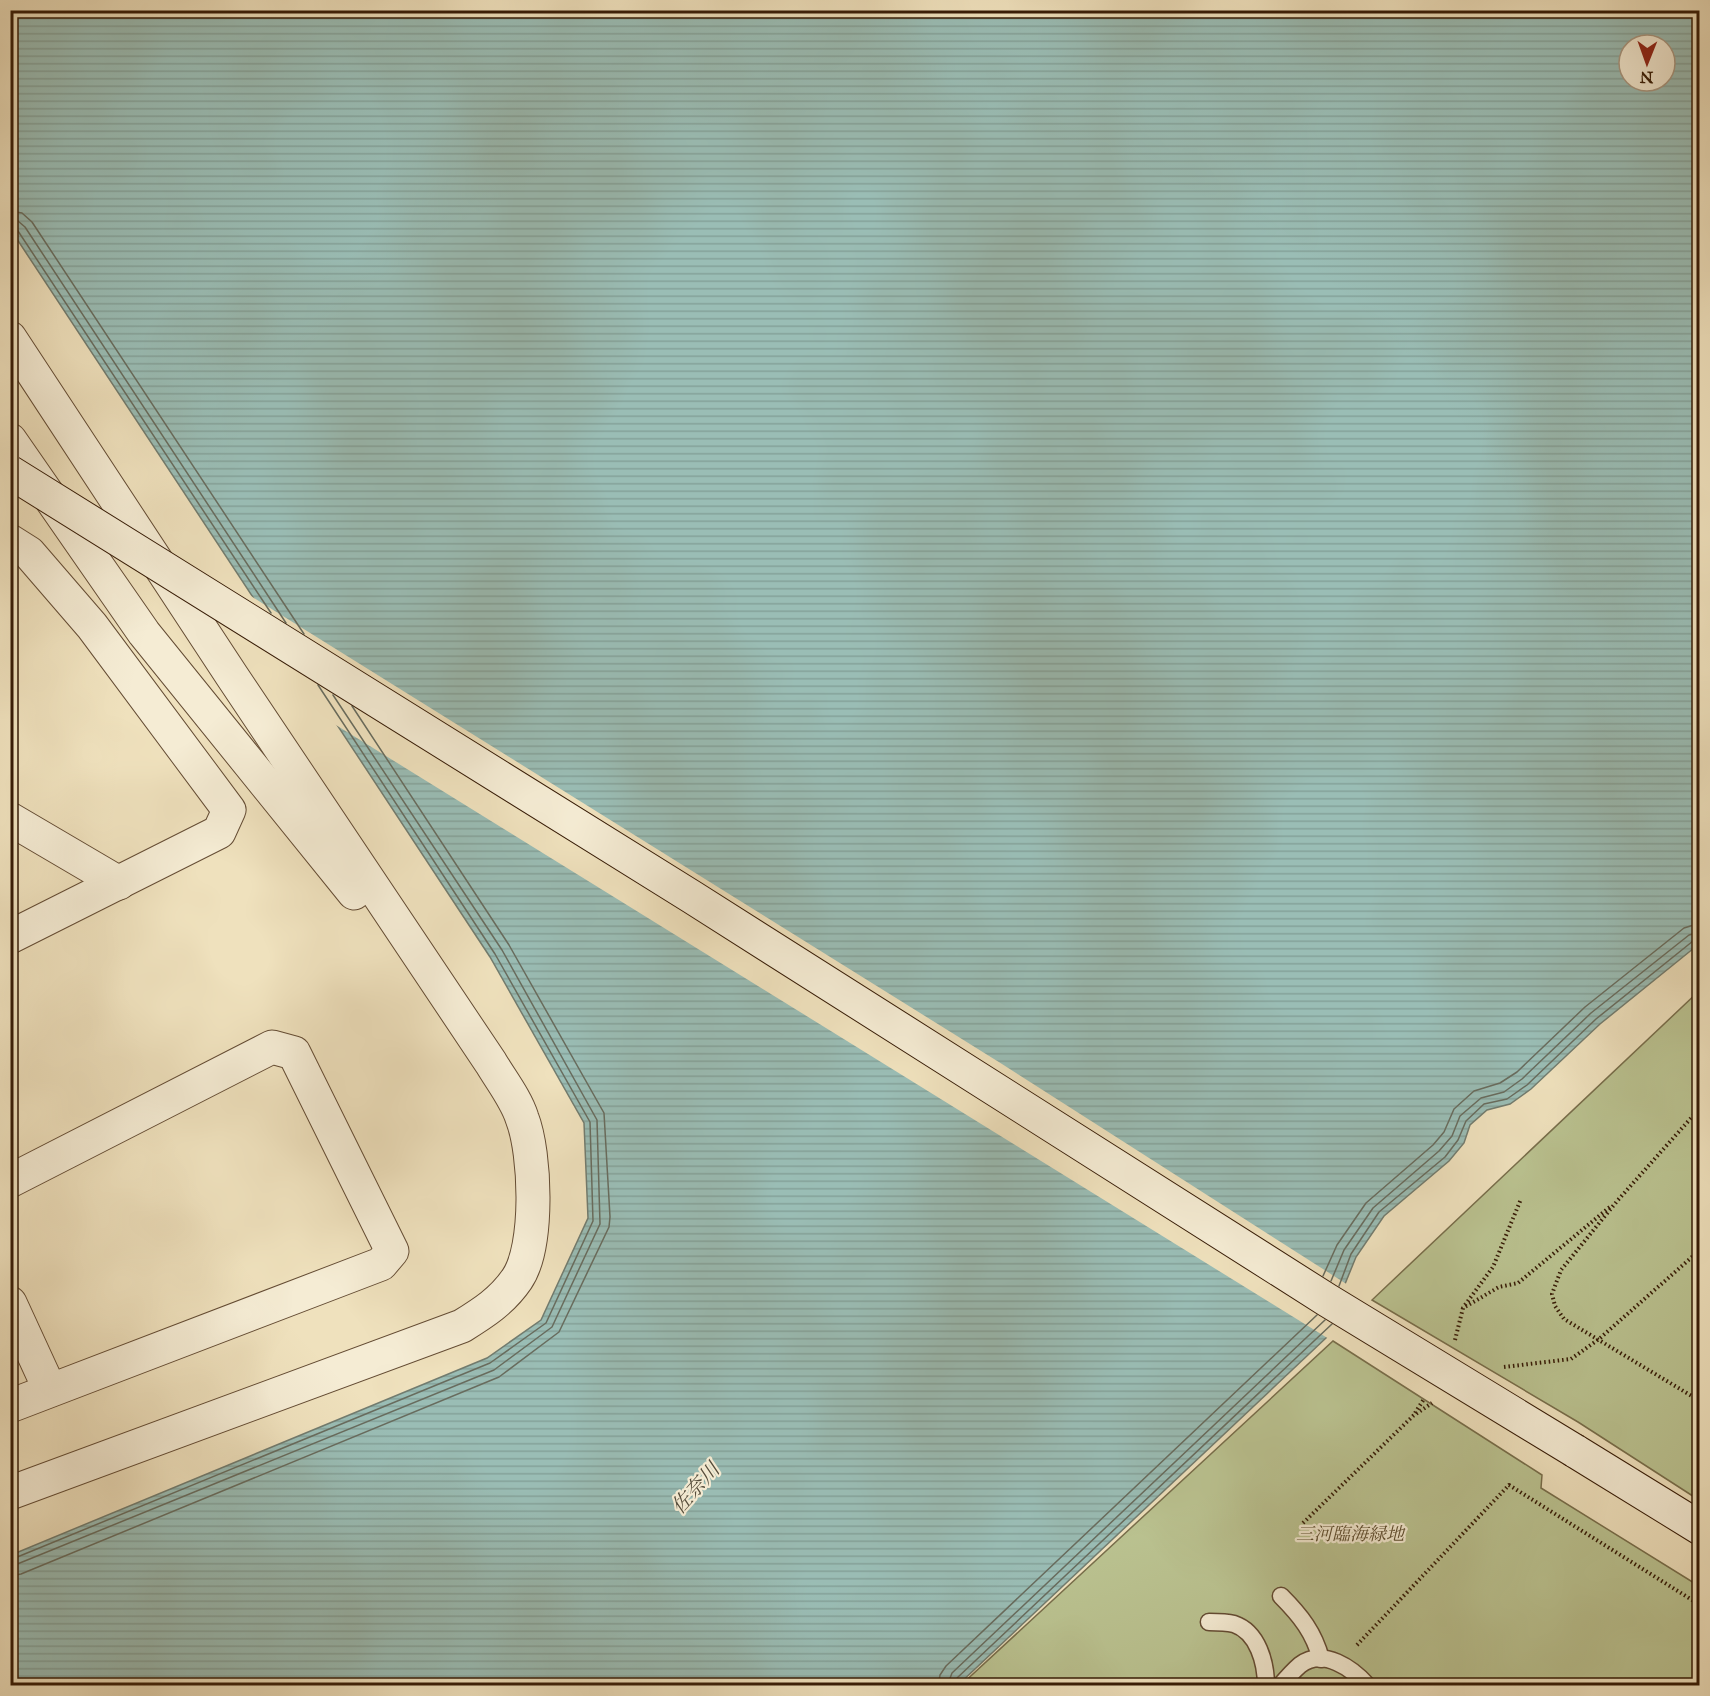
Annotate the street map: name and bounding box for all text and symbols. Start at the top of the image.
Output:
north arrow [1617,33,1677,93]
text: N [1639,68,1654,87]
water label: 佐奈川 [666,1456,725,1518]
park label: 三河臨海緑地 [1296,1523,1406,1545]

